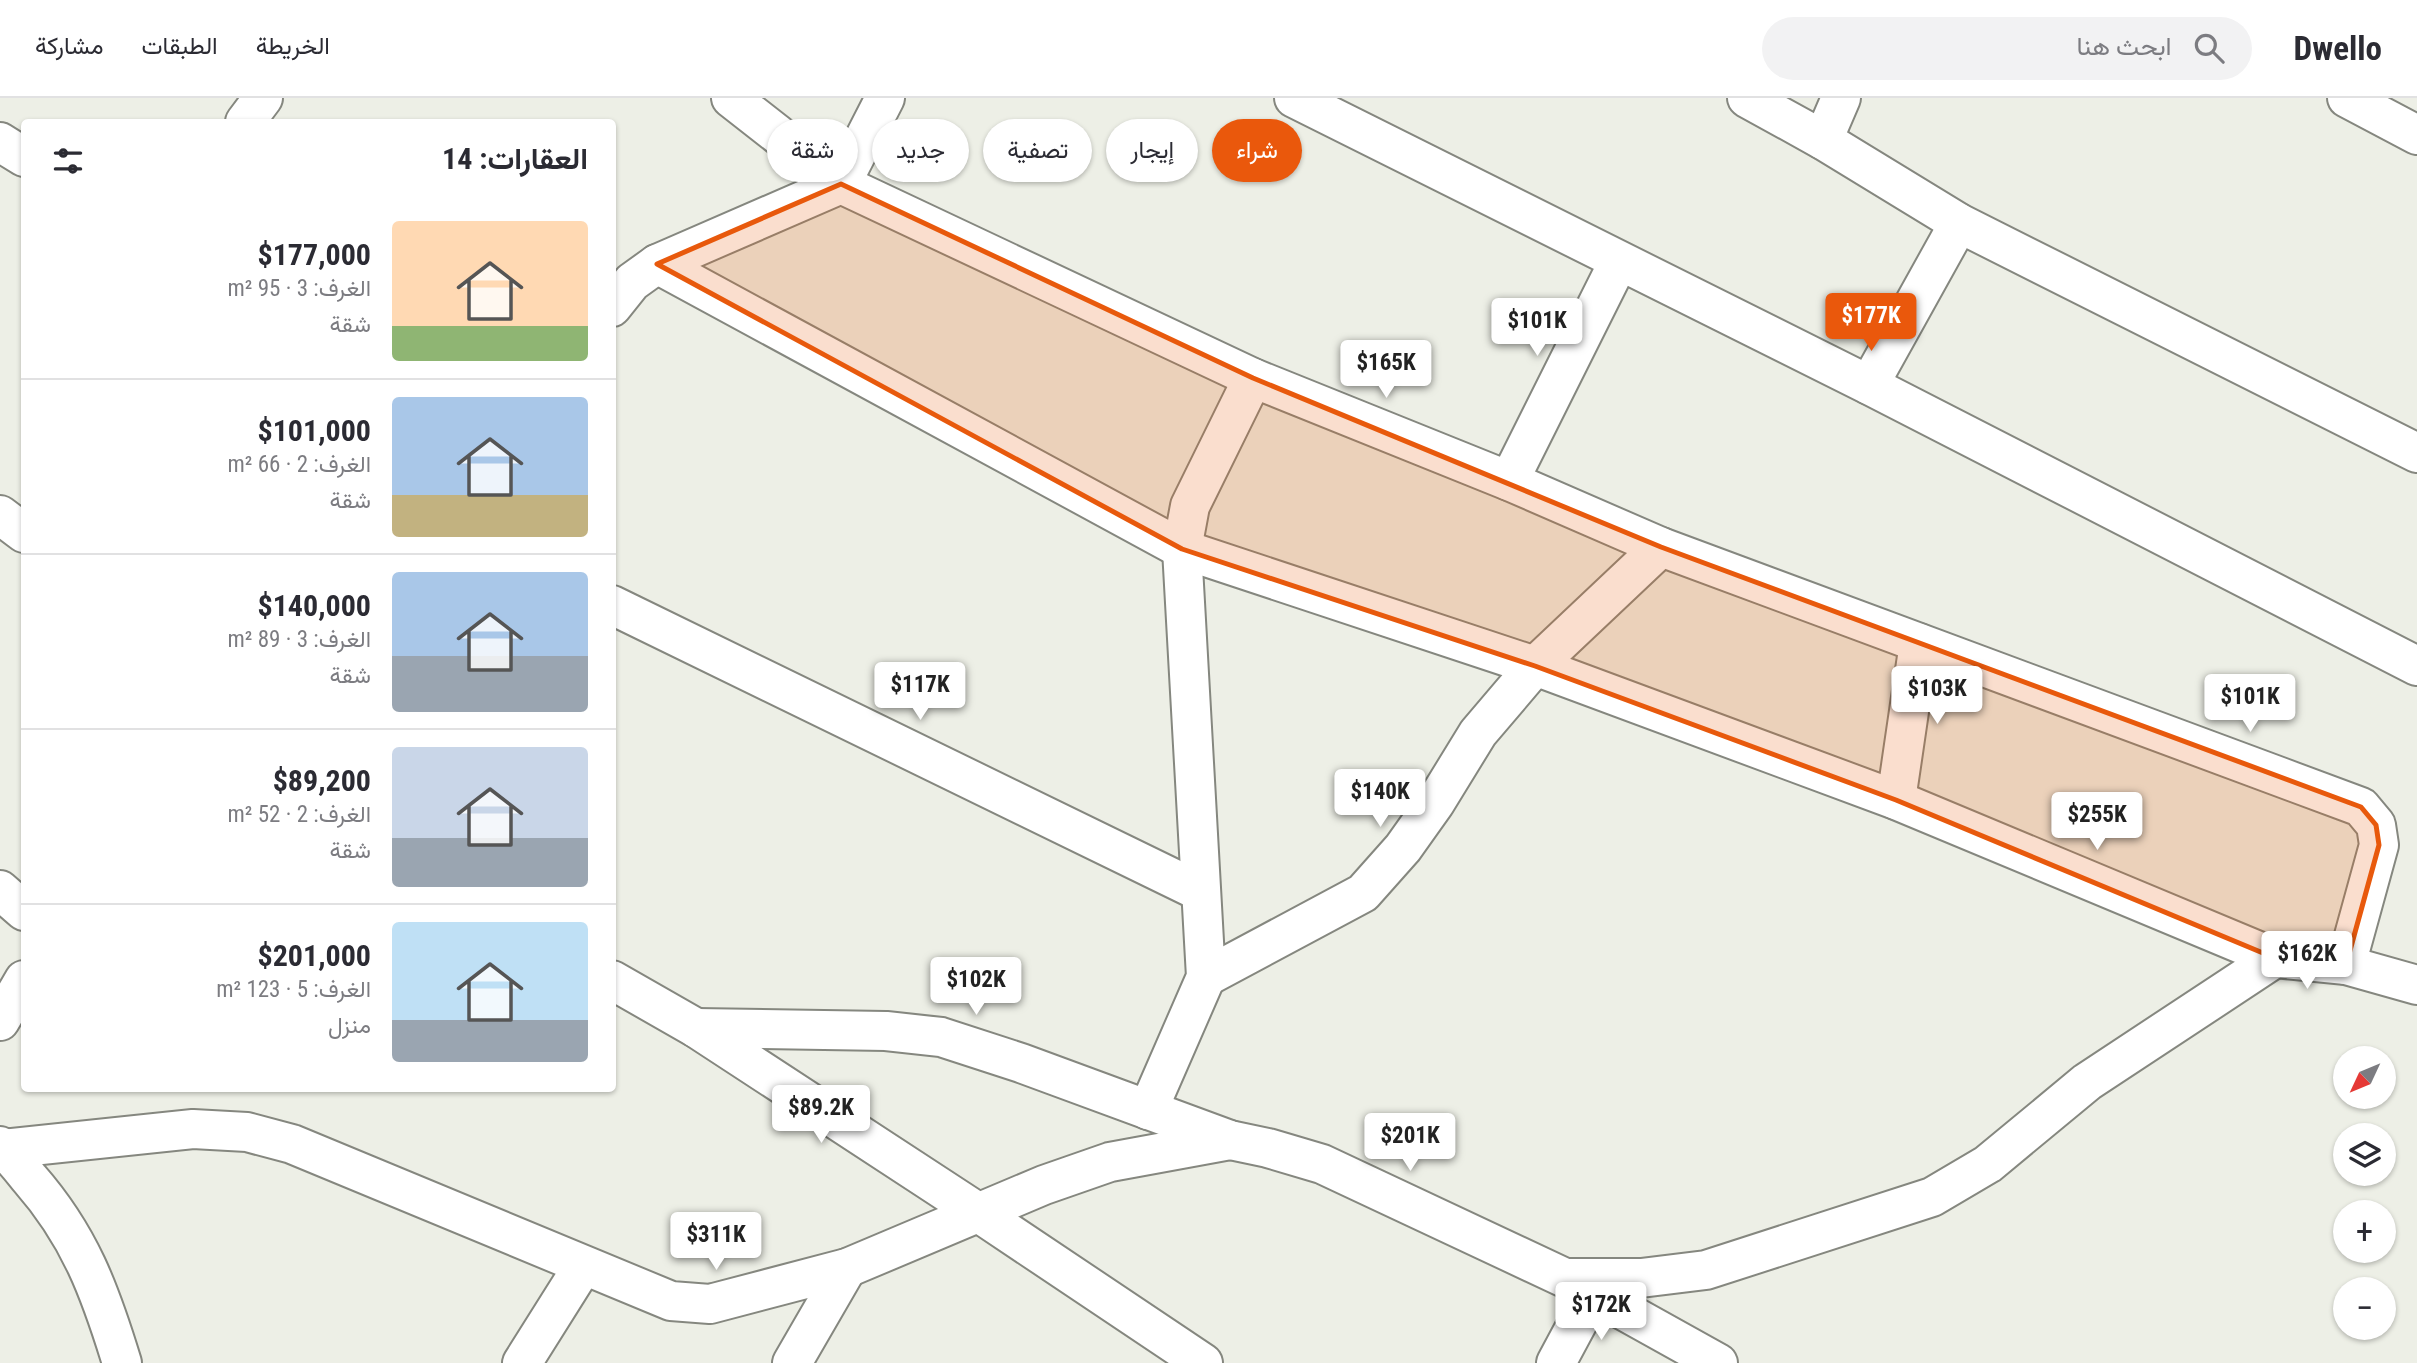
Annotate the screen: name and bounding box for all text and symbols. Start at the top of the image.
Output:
search box [1762,17,2252,80]
icon: search [2190,29,2228,67]
text: Dwello [2294,29,2382,68]
text: ابحث هنا [2076,31,2172,61]
text: مشاركة [35,32,103,60]
text: الطبقات [141,32,218,60]
text: الخريطة [256,32,330,60]
chip: شقة [767,119,858,182]
chip: جديد [872,119,969,182]
chip: تصفية [983,119,1092,182]
chip: إيجار [1106,119,1198,182]
chip: شراء [1212,119,1302,182]
text: العقارات: 14 [442,141,588,176]
icon: filters [49,142,87,180]
text: $177,000 [258,237,371,272]
icon: home [448,249,532,333]
text: الغرف: 3 · 95 m² [228,275,371,302]
pin: $177K [1822,294,1920,353]
pin: $101K [1488,299,1586,358]
text: $177K [1841,302,1901,329]
text: $101K [1507,307,1567,334]
text: شقة [329,311,371,338]
pin: $165K [1337,341,1435,400]
text: $165K [1356,349,1416,376]
text: $101,000 [258,413,371,448]
icon: home [448,425,532,509]
text: الغرف: 2 · 66 m² [228,451,371,478]
text: شقة [329,487,371,514]
text: $140,000 [258,588,371,623]
icon: home [448,600,532,684]
text: الغرف: 3 · 89 m² [228,626,371,653]
text: شقة [329,662,371,689]
pin: $117K [871,662,969,722]
pin: $103K [1888,666,1986,726]
text: $117K [890,671,950,698]
pin: $101K [2201,674,2299,734]
text: $103K [1907,675,1967,702]
text: $101K [2220,683,2280,710]
text: $89,200 [273,763,371,798]
pin: $140K [1331,770,1429,829]
icon: home [448,775,532,859]
text: $140K [1350,778,1410,805]
pin: $255K [2048,792,2146,852]
text: الغرف: 2 · 52 m² [228,801,371,828]
text: $255K [2067,801,2127,828]
text: شقة [329,837,371,864]
pin: $162K [2258,932,2356,991]
text: $201,000 [258,938,371,973]
text: $162K [2277,940,2337,967]
icon: home [448,950,532,1034]
pin: $102K [927,958,1025,1017]
text: $102K [946,966,1006,993]
text: الغرف: 5 · 123 m² [216,976,371,1003]
text: منزل [328,1012,371,1039]
north arrow [2333,1046,2396,1110]
map controls [2333,1046,2396,1340]
pin: $89.2K [764,1086,878,1145]
text: $89.2K [788,1094,854,1121]
pin: $201K [1361,1114,1459,1173]
text: $201K [1380,1122,1440,1149]
button: layers [2333,1123,2396,1186]
button: + [2333,1200,2396,1263]
pin: $311K [667,1212,765,1272]
text: $311K [686,1221,746,1248]
button: − [2333,1277,2396,1340]
pin: $172K [1552,1282,1650,1342]
text: $172K [1571,1291,1631,1318]

